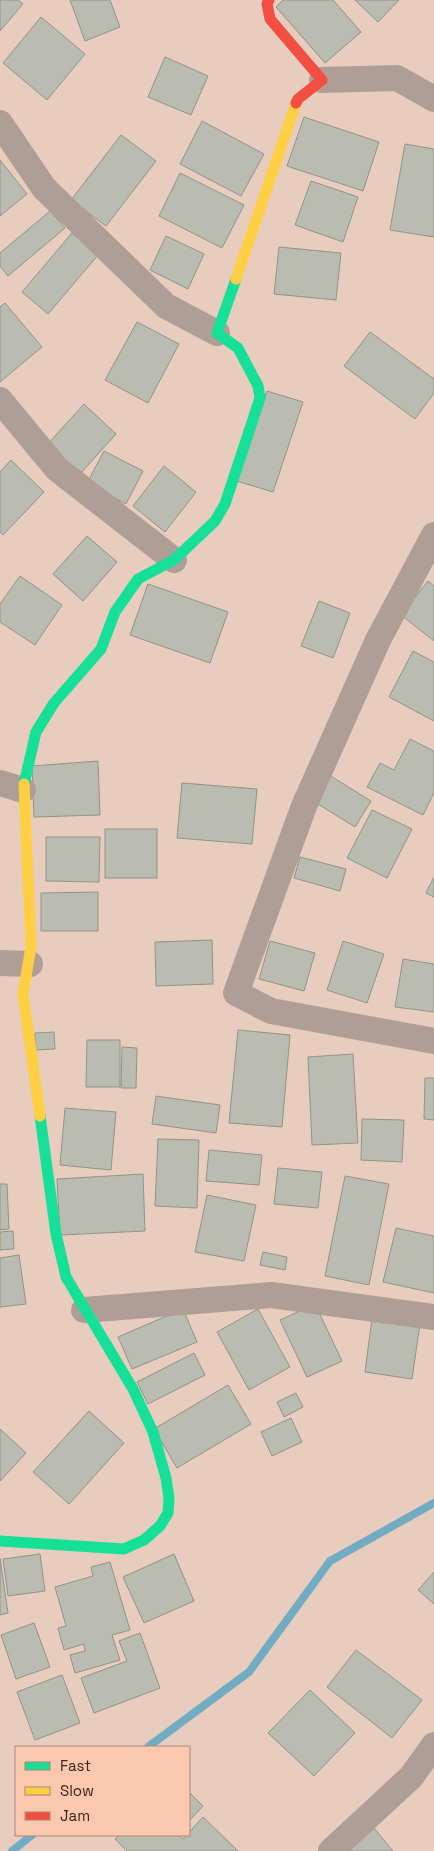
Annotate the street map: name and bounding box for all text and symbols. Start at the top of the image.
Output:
legend [15,1746,190,1836]
text: Fast [60,1756,91,1775]
text: Slow [60,1781,94,1800]
text: Jam [60,1806,90,1825]

